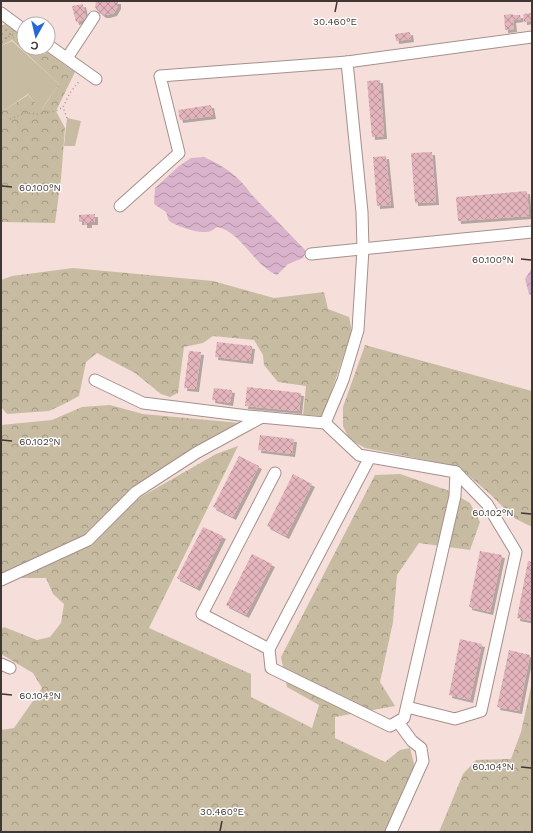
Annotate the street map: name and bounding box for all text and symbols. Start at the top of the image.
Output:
north arrow [16,16,56,56]
text: 30.460°E [313,16,357,27]
text: С [30,38,40,52]
text: 60.100°N [19,182,61,193]
text: 60.100°N [472,254,514,265]
text: 60.102°N [19,436,61,447]
text: 60.102°N [472,507,514,518]
text: 60.104°N [19,690,61,701]
text: 60.104°N [472,761,514,772]
text: 30.460°E [200,806,244,817]

